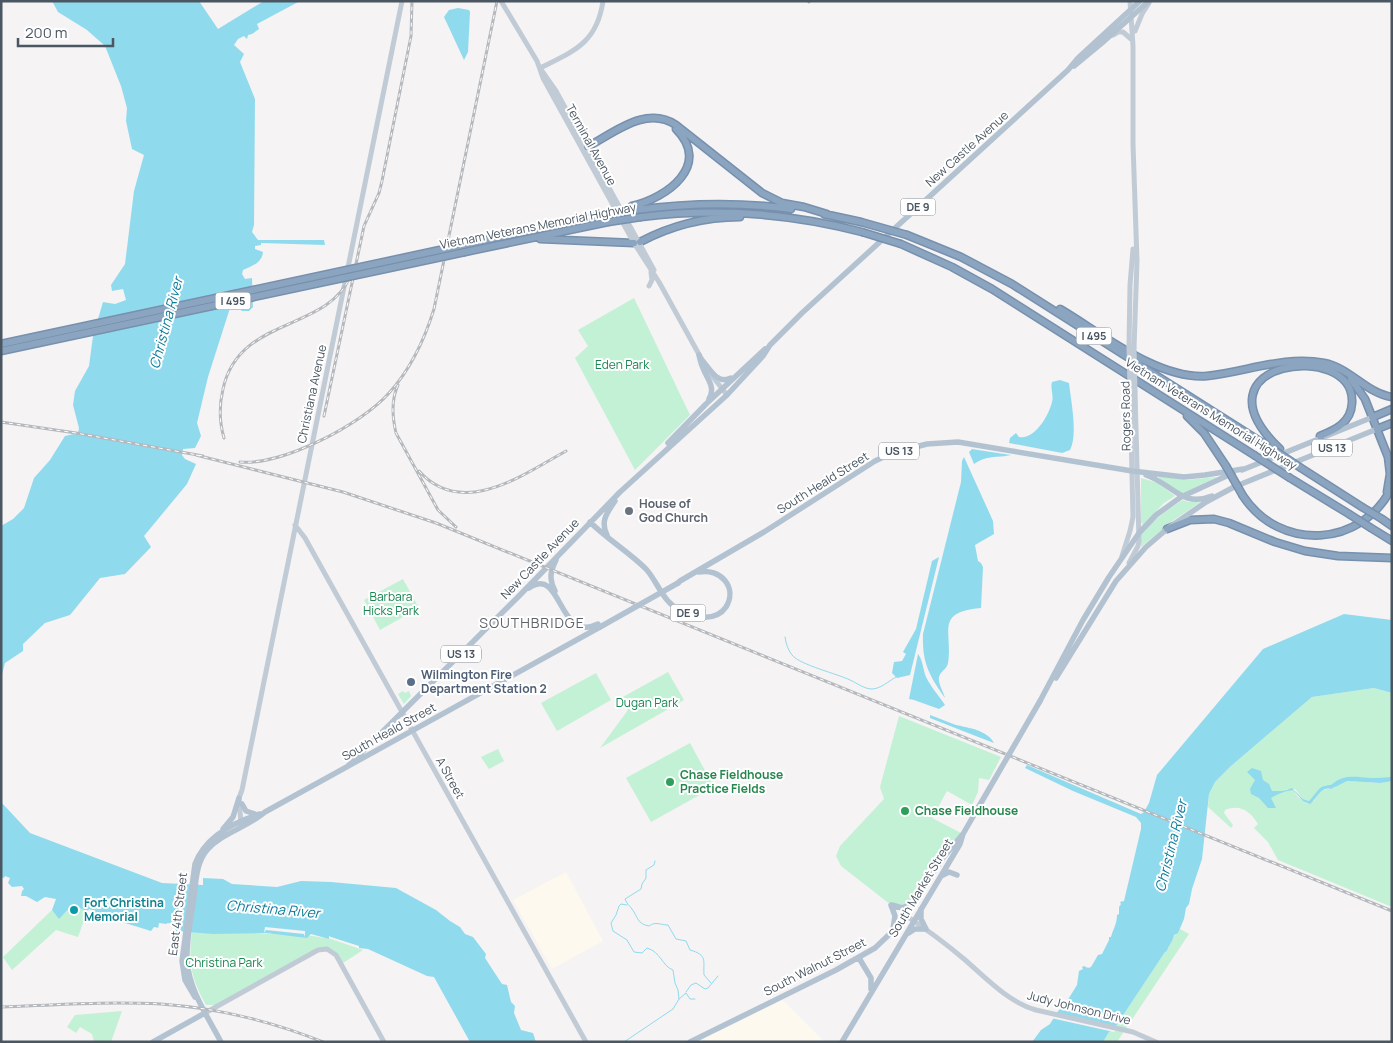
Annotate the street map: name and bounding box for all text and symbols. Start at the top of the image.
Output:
scale bar [18,15,112,47]
text: 200 m [25,22,68,43]
street label: Terminal Avenue [562,101,621,189]
street label: New Castle Avenue [921,107,1012,190]
street label: Vietnam Veterans Memorial Highway [438,198,638,253]
road number: DE 9 [900,198,936,216]
water label: Christina River [144,273,187,371]
road number: I 495 [216,292,250,310]
road number: I 495 [1076,328,1112,344]
street label: Christiana Avenue [293,343,330,445]
street label: Vietnam Veterans Memorial Highway [1122,353,1301,474]
park label: Eden Park [595,356,650,373]
street label: Rogers Road [1116,381,1135,451]
road number: US 13 [1312,439,1352,456]
road number: US 13 [879,442,919,460]
street label: South Heald Street [774,447,872,518]
place label: House of God Church [639,495,708,526]
marker: House of God Church [623,505,635,517]
street label: New Castle Avenue [497,515,583,603]
park label: Barbara Hicks Park [363,588,420,619]
road number: DE 9 [670,604,706,622]
district label: SOUTHBRIDGE [479,613,585,632]
road number: US 13 [441,646,481,662]
place label: Wilmington Fire Department Station 2 [421,666,547,697]
marker: Wilmington Fire Department Station 2 [405,676,417,688]
park label: Dugan Park [616,694,679,711]
street label: South Heald Street [339,699,439,765]
street label: A Street [432,754,469,802]
place label: Chase Fieldhouse Practice Fields [680,766,783,797]
marker: Chase Fieldhouse Practice Fields [664,776,676,788]
water label: Christina River [1150,796,1192,894]
place label: Chase Fieldhouse [915,802,1018,819]
marker: Chase Fieldhouse [899,805,911,817]
street label: South Market Street [884,835,957,940]
street label: East 4th Street [164,871,191,956]
place label: Fort Christina Memorial [84,894,164,925]
water label: Christina River [225,895,323,922]
marker: Fort Christina Memorial [68,904,80,916]
street label: South Walnut Street [761,933,869,1000]
park label: Christina Park [186,954,263,971]
street label: Judy Johnson Drive [1025,986,1133,1029]

